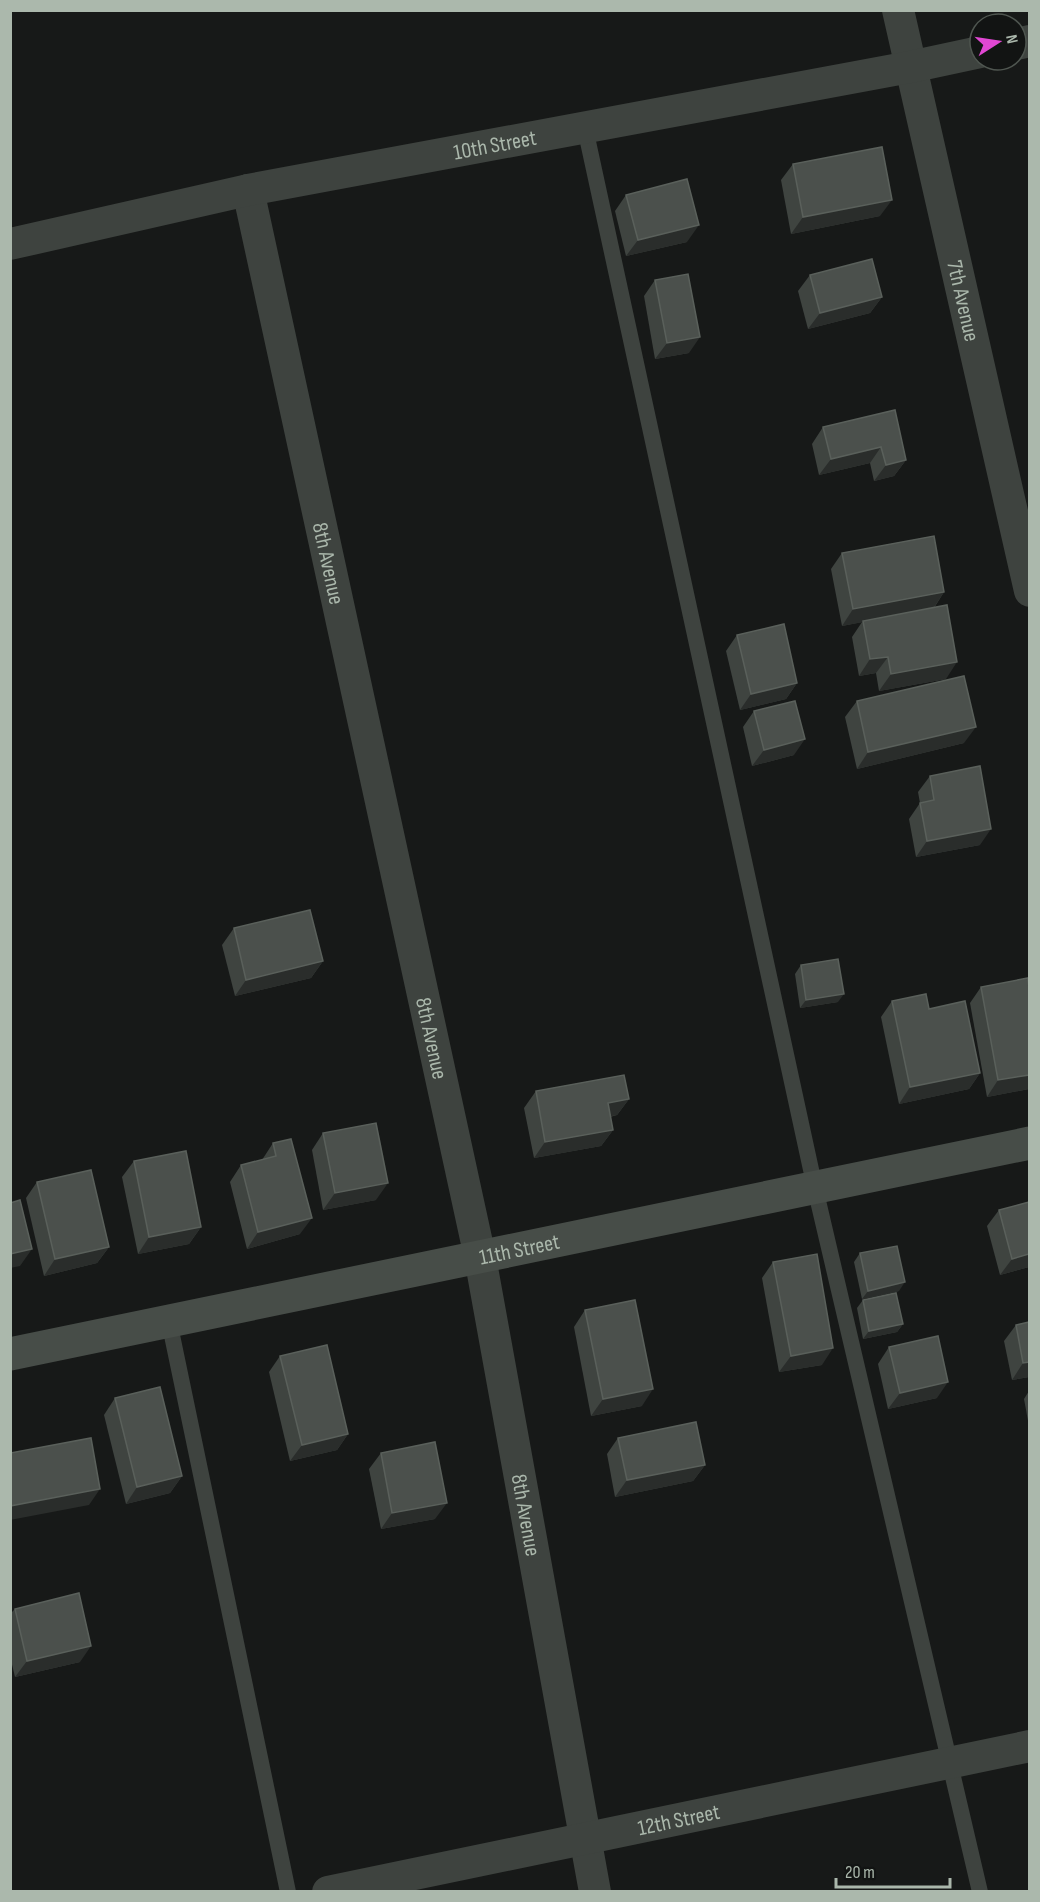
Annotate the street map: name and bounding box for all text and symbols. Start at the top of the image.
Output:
north arrow [968,12,1028,72]
text: N [1001,33,1021,45]
street label: 10th Street [451,125,539,167]
street label: 7th Avenue [940,258,985,344]
street label: 8th Avenue [306,520,350,607]
street label: 8th Avenue [409,995,453,1082]
street label: 11th Street [477,1229,562,1272]
street label: 8th Avenue [505,1472,546,1558]
street label: 12th Street [635,1799,723,1842]
scale bar [836,1851,950,1889]
text: 20 m [845,1862,875,1883]

